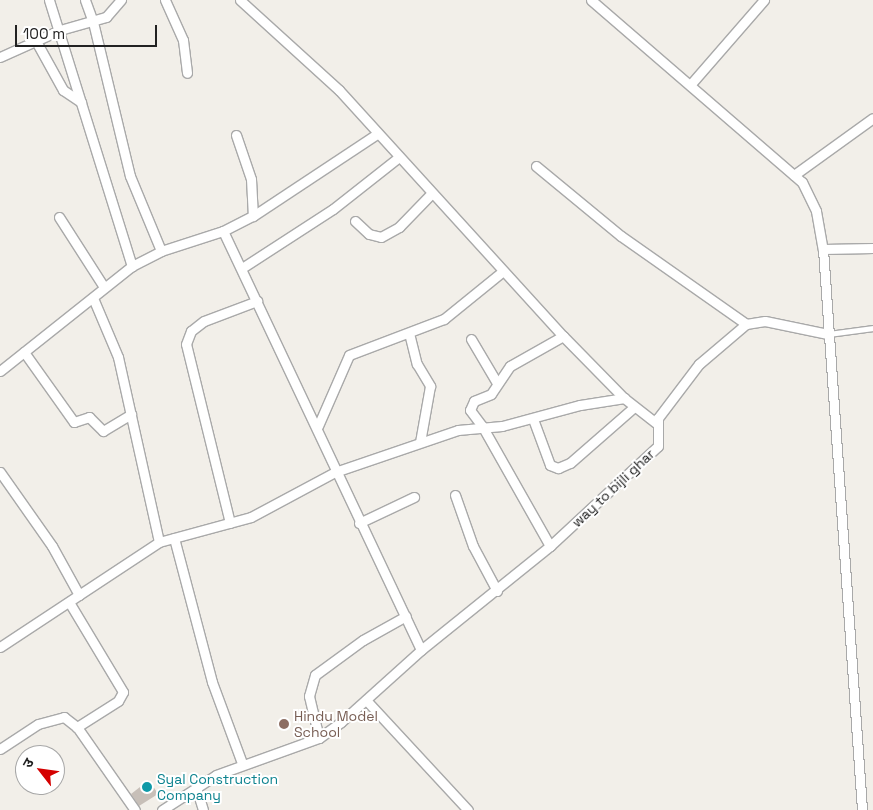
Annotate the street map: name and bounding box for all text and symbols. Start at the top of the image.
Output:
scale bar [18,15,160,47]
text: 100 m [23,24,65,43]
street label: way to bijli ghar [568,445,658,531]
place label: Hindu Model School [294,708,378,740]
marker: Hindu Model School [278,718,290,730]
north arrow [15,745,65,795]
text: उ [18,755,38,771]
place label: Syal Construction Company [157,771,278,804]
marker: Syal Construction Company [141,781,153,793]

